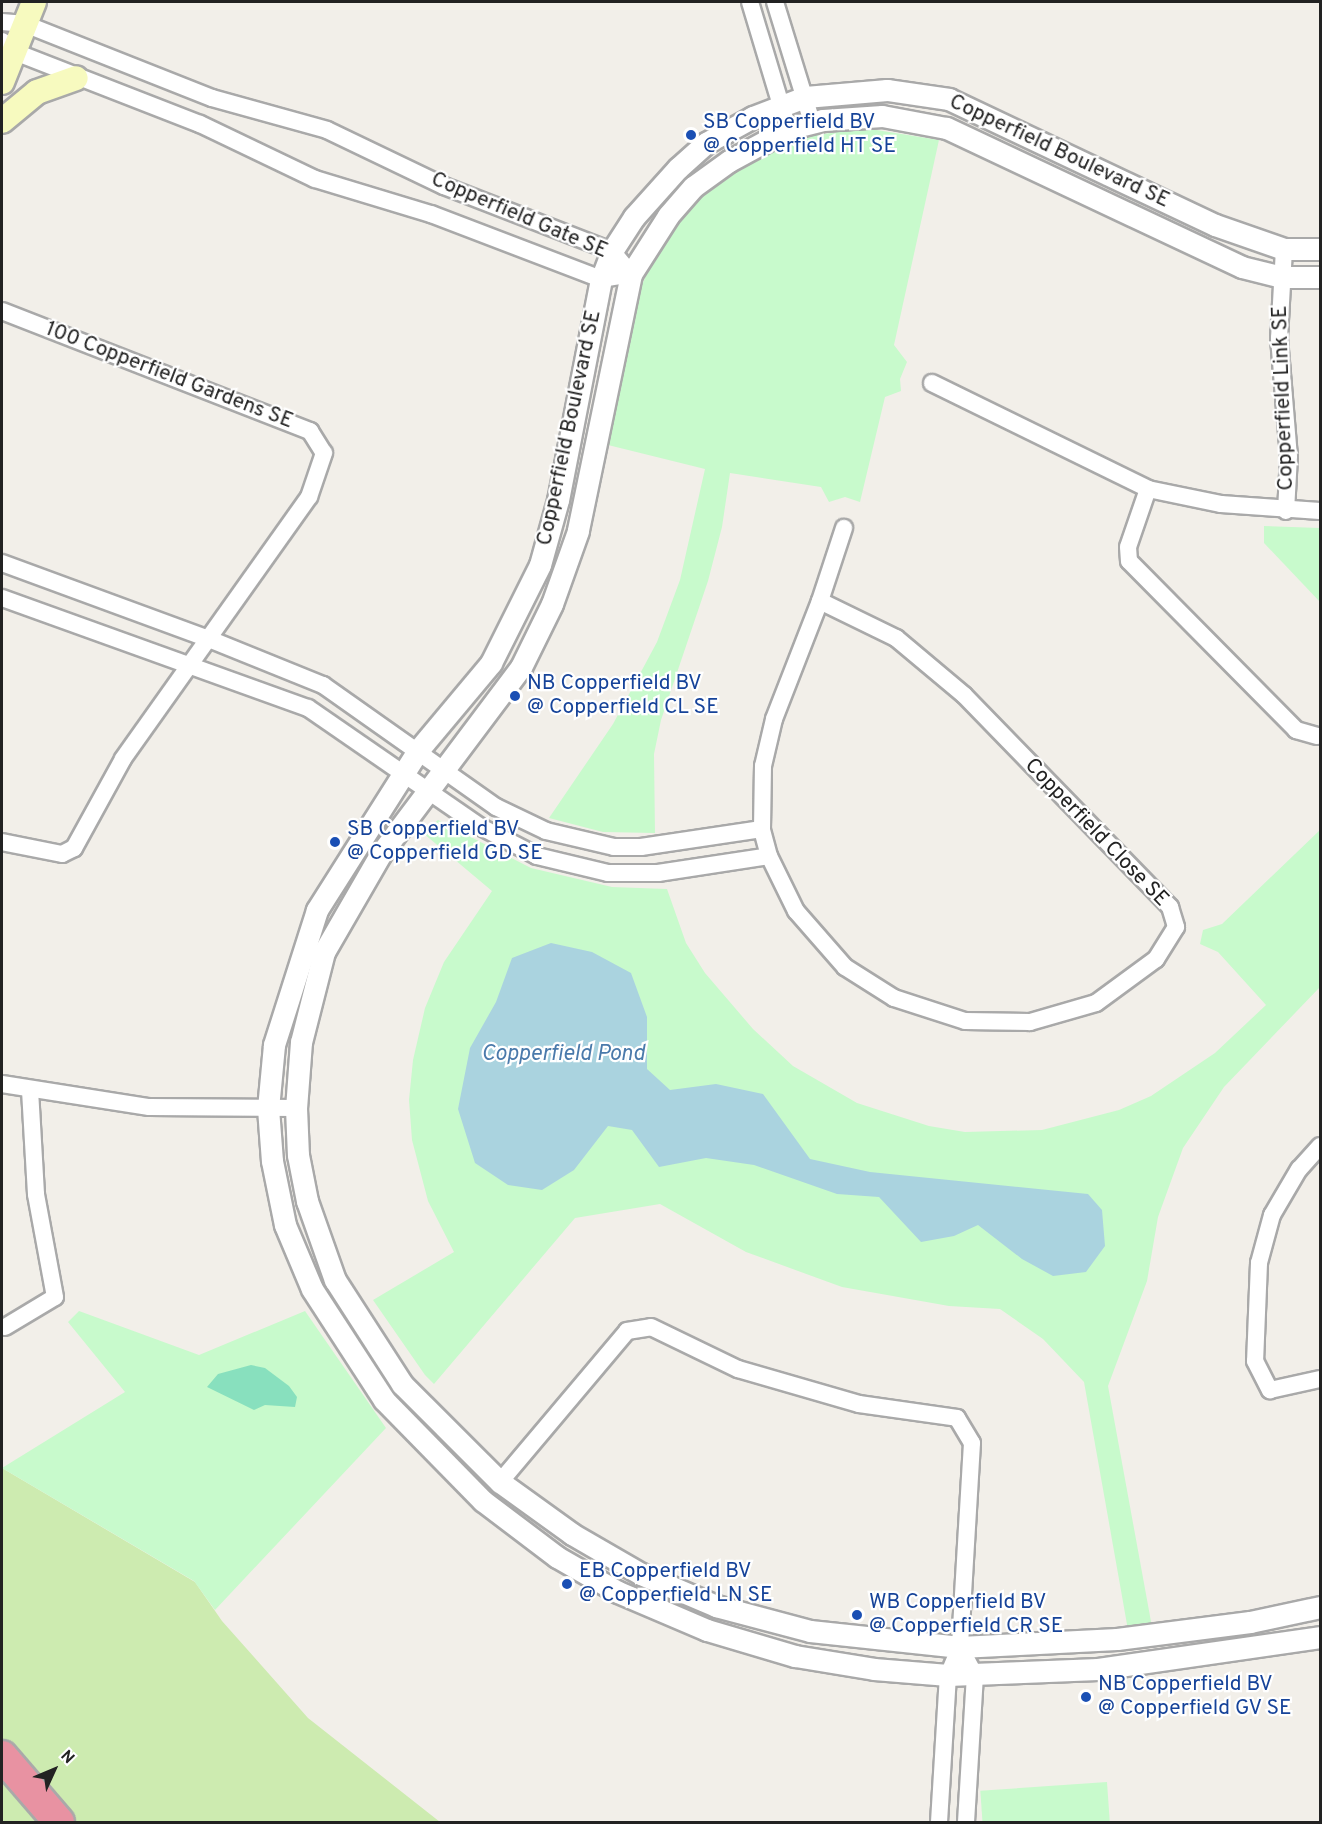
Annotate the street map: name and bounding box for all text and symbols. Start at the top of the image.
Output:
street label: Copperfield Boulevard SE [945,90,1173,214]
place label: SB Copperfield BV @ Copperfield HT SE [703,110,897,160]
marker: SB Copperfield BV @ Copperfield HT SE [684,128,698,142]
street label: Copperfield Gate SE [427,167,611,265]
street label: Copperfield Link SE [1268,305,1300,491]
street label: Copperfield Boulevard SE [533,308,607,548]
street label: 100 Copperfield Gardens SE [42,317,296,435]
place label: NB Copperfield BV @ Copperfield CL SE [527,671,719,721]
marker: NB Copperfield BV @ Copperfield CL SE [508,689,522,703]
street label: Copperfield Close SE [1019,754,1173,912]
place label: SB Copperfield BV @ Copperfield GD SE [347,817,543,867]
marker: SB Copperfield BV @ Copperfield GD SE [328,835,342,849]
water label: Copperfield Pond [481,1042,645,1068]
place label: EB Copperfield BV @ Copperfield LN SE [579,1559,773,1609]
marker: EB Copperfield BV @ Copperfield LN SE [560,1577,574,1591]
place label: WB Copperfield BV @ Copperfield CR SE [869,1590,1063,1640]
marker: WB Copperfield BV @ Copperfield CR SE [850,1608,864,1622]
place label: NB Copperfield BV @ Copperfield GV SE [1098,1672,1292,1722]
marker: NB Copperfield BV @ Copperfield GV SE [1079,1690,1093,1704]
north arrow [24,1740,84,1800]
text: N [56,1746,78,1769]

